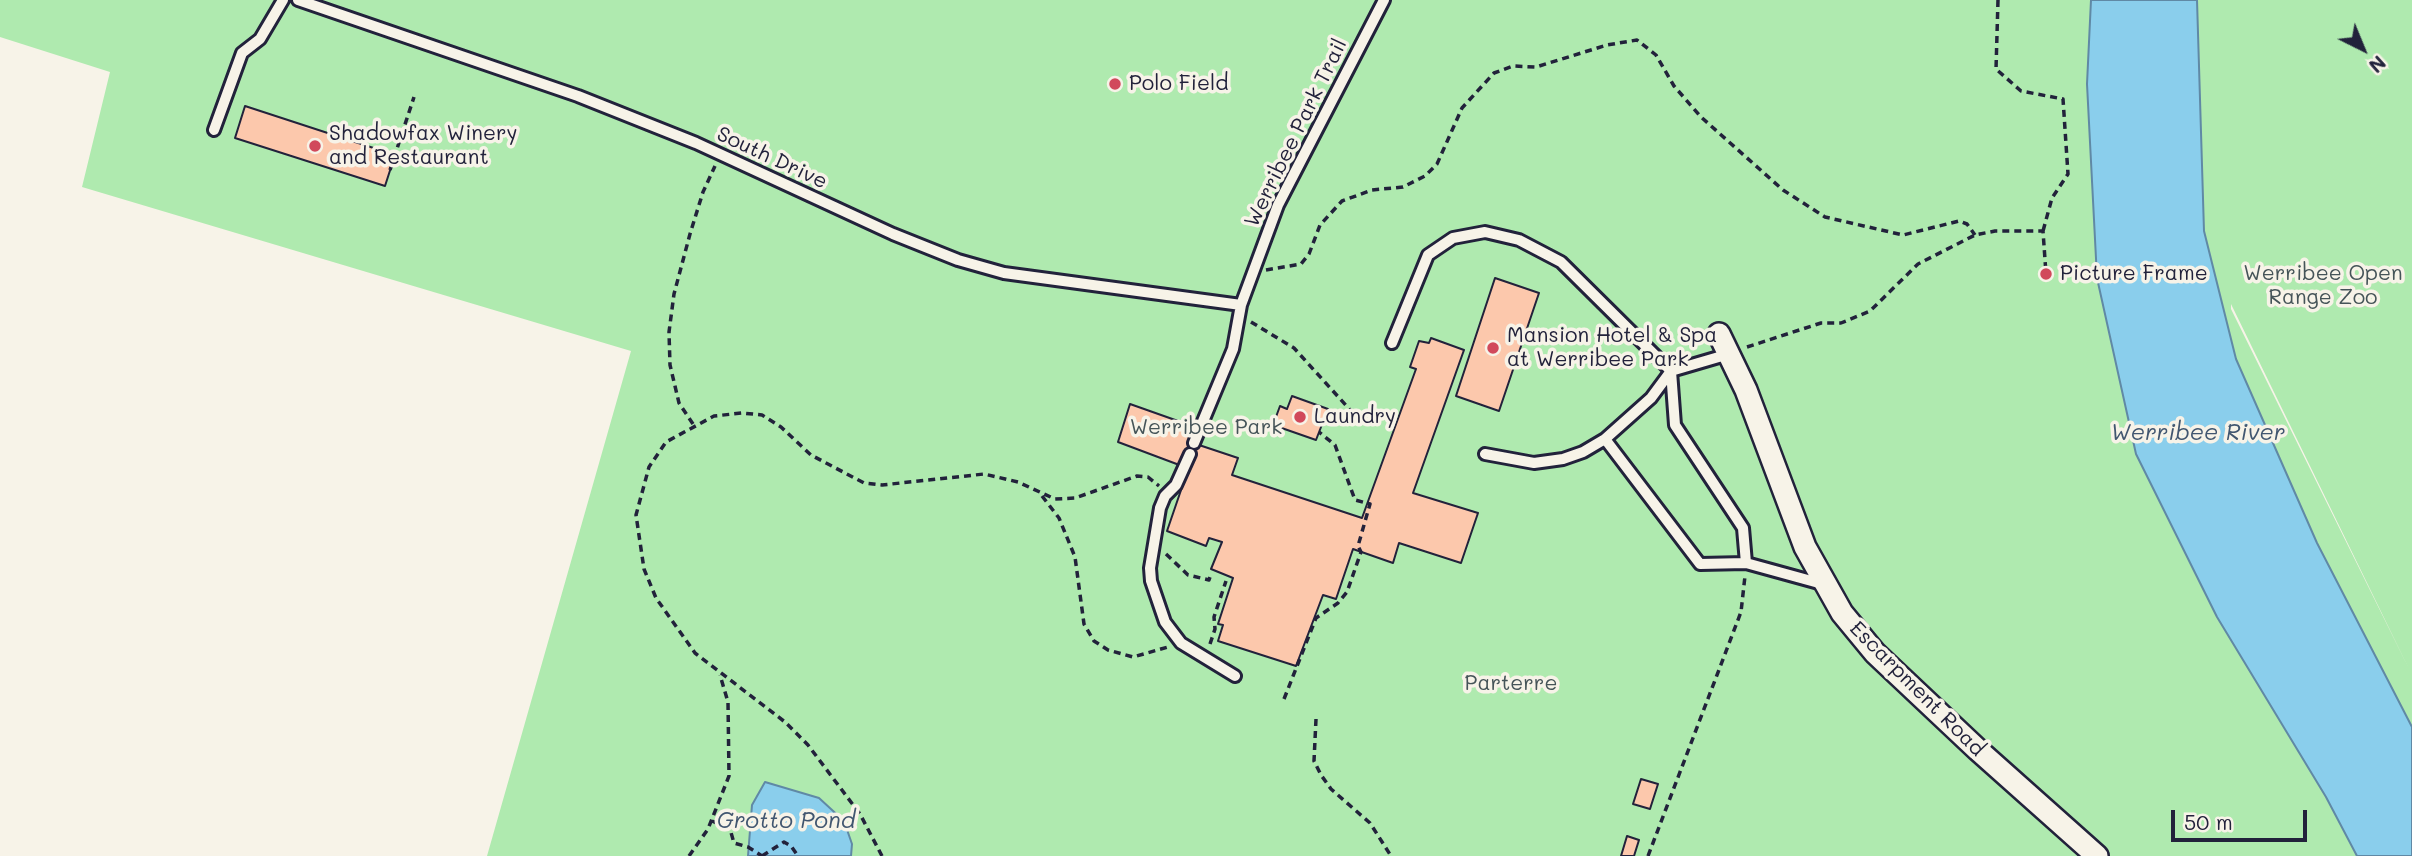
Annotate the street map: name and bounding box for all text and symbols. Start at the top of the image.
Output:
north arrow [2328,14,2398,84]
street label: Werribee Park Trail [1239,35,1353,231]
text: N [2364,51,2391,79]
place label: Polo Field [1129,71,1228,97]
marker: Polo Field [1107,76,1123,92]
place label: Shadowfax Winery and Restaurant [329,121,517,171]
street label: South Drive [713,121,831,195]
marker: Shadowfax Winery and Restaurant [307,138,323,154]
place label: Picture Frame [2060,261,2208,287]
park label: Werribee Open Range Zoo [2243,261,2403,311]
marker: Picture Frame [2038,266,2054,282]
place label: Mansion Hotel & Spa at Werribee Park [1507,323,1717,373]
marker: Mansion Hotel & Spa at Werribee Park [1485,340,1501,356]
place label: Laundry [1314,404,1396,430]
marker: Laundry [1292,409,1308,425]
park label: Werribee Park [1130,415,1282,441]
water label: Werribee River [2111,419,2285,447]
street label: Escarpment Road [1844,616,1990,762]
park label: Parterre [1465,671,1557,697]
scale bar [2174,796,2310,840]
water label: Grotto Pond [717,807,855,835]
text: 50 m [2184,808,2233,835]

